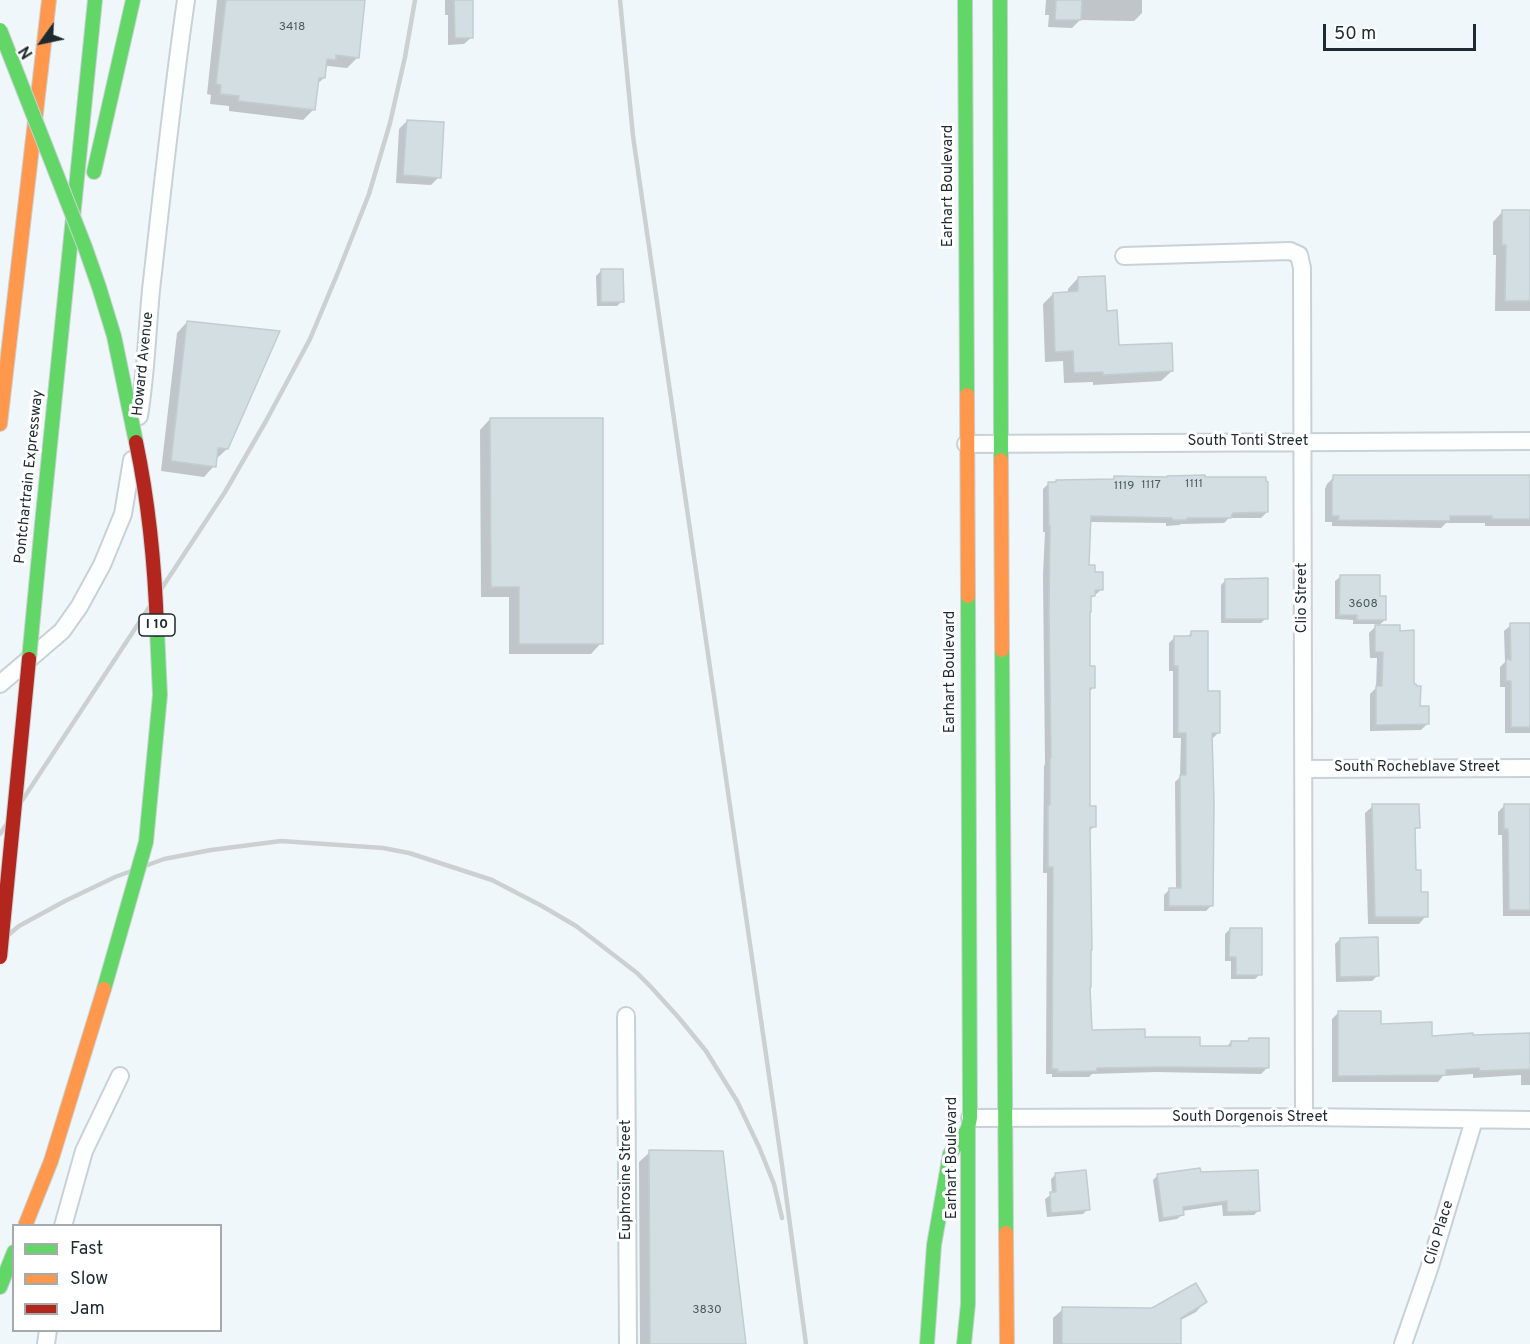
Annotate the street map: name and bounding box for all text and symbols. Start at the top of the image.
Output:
north arrow [12,12,72,72]
scale bar [1326,12,1479,50]
house number: 3418 [279,21,305,35]
text: 50 m [1334,23,1376,46]
text: N [15,42,38,62]
street label: Earhart Boulevard [940,125,958,247]
street label: Howard Avenue [130,311,158,417]
street label: Pontchartrain Expressway [12,389,48,565]
street label: South Tonti Street [1188,433,1308,451]
house number: 1111 [1185,478,1203,492]
house number: 1117 [1141,479,1161,493]
house number: 1119 [1114,480,1134,494]
street label: Clio Street [1294,563,1312,633]
house number: 3608 [1348,598,1378,612]
street label: Earhart Boulevard [942,611,960,733]
road number: I 10 [139,614,175,636]
street label: South Rocheblave Street [1334,759,1500,777]
street label: Earhart Boulevard [944,1097,962,1219]
street label: South Dorgenois Street [1172,1109,1328,1127]
street label: Euphrosine Street [618,1120,636,1240]
street label: Clio Place [1422,1199,1458,1267]
legend [12,1224,222,1332]
text: Fast [70,1238,103,1261]
text: Slow [70,1268,108,1291]
text: Jam [70,1298,105,1321]
house number: 3830 [692,1304,722,1318]

